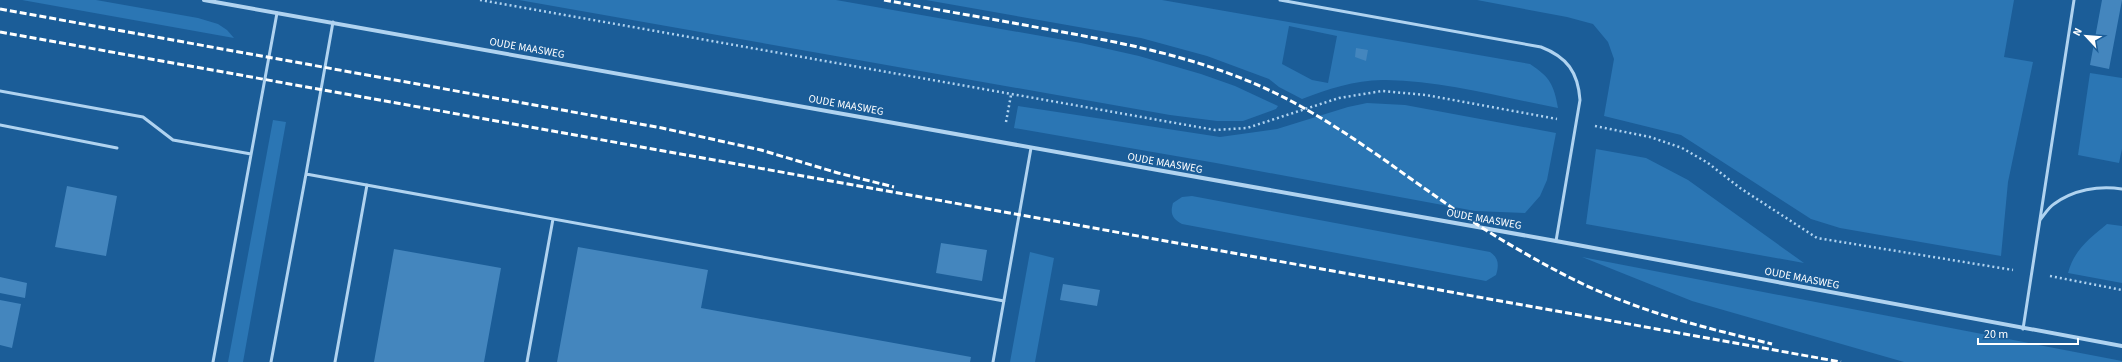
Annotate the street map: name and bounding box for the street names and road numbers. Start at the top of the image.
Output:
street label: OUDE MAASWEG [488,34,566,62]
street label: OUDE MAASWEG [807,91,885,119]
street label: OUDE MAASWEG [1126,149,1204,177]
street label: OUDE MAASWEG [1445,205,1523,233]
street label: OUDE MAASWEG [1763,263,1841,293]

